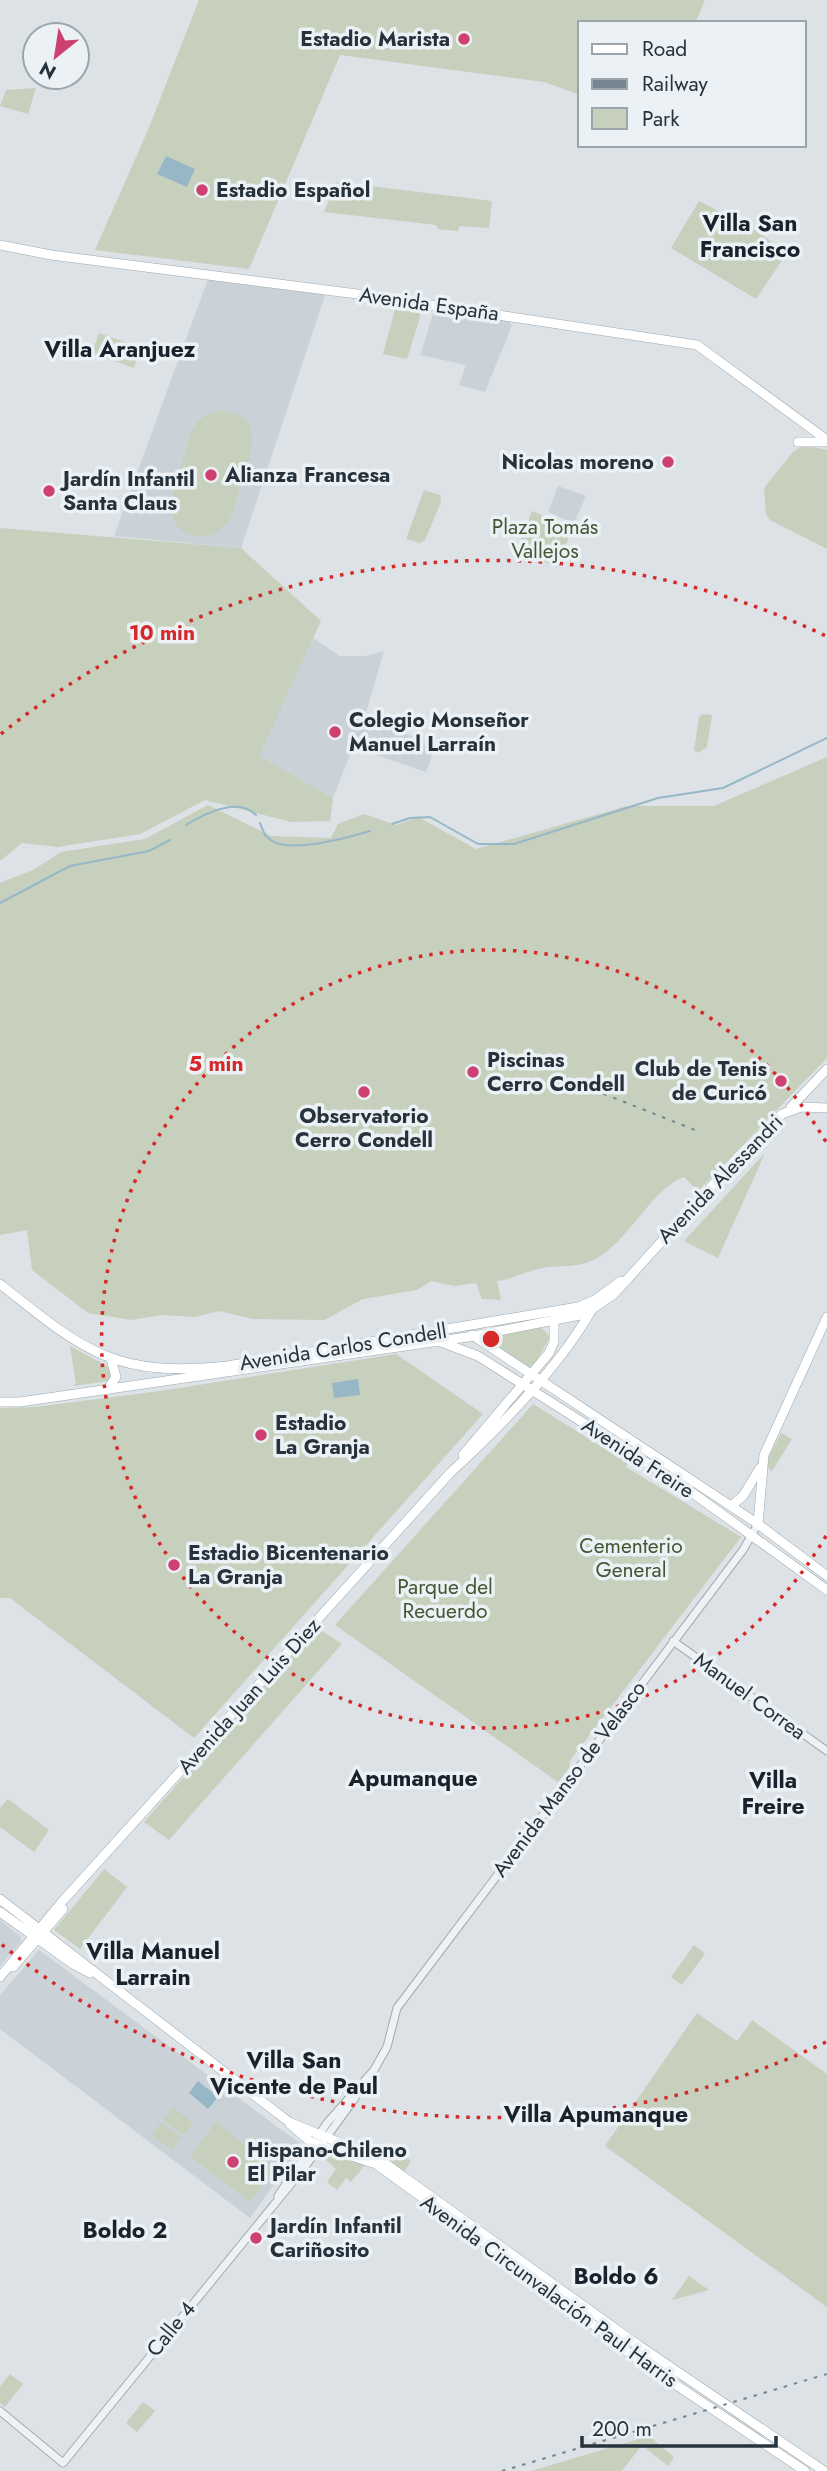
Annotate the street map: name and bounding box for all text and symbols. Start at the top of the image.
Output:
north arrow [21,21,91,91]
legend [578,21,806,147]
place label: Estadio Marista [300,24,450,54]
marker: Estadio Marista [456,31,472,47]
text: Road [642,34,687,64]
text: N [34,55,61,86]
text: Railway [642,69,708,99]
text: Park [642,104,680,134]
place label: Estadio Español [216,175,370,205]
marker: Estadio Español [194,182,210,198]
district label: Villa San Francisco [700,206,800,266]
street label: Avenida España [357,279,501,329]
district label: Villa Aranjuez [43,332,196,366]
place label: Nicolas moreno [501,447,654,477]
marker: Nicolas moreno [660,454,676,470]
place label: Alianza Francesa [224,460,390,490]
place label: Jardín Infantil Santa Claus [59,464,195,518]
marker: Alianza Francesa [203,467,219,483]
marker: Jardín Infantil Santa Claus [41,483,57,499]
park label: Plaza Tomás Vallejos [492,512,598,566]
text: 10 min [129,618,195,648]
place label: Colegio Monseñor Manuel Larraín [349,705,529,759]
marker: Colegio Monseñor Manuel Larraín [327,724,343,740]
place label: Piscinas Cerro Condell [487,1045,625,1099]
text: 5 min [189,1049,243,1079]
place label: Club de Tenis de Curicó [635,1054,767,1108]
marker: Piscinas Cerro Condell [465,1064,481,1080]
marker: Club de Tenis de Curicó [773,1073,789,1089]
marker: Observatorio Cerro Condell [356,1084,372,1100]
place label: Observatorio Cerro Condell [295,1101,433,1155]
street label: Avenida Alessandri [650,1108,790,1250]
street label: Avenida Carlos Condell [237,1316,449,1378]
centre of rings [479,1327,503,1351]
place label: Estadio La Granja [275,1408,370,1462]
street label: Avenida Freire [576,1410,700,1506]
marker: Estadio La Granja [253,1427,269,1443]
park label: Cementerio General [579,1531,683,1585]
place label: Estadio Bicentenario La Granja [188,1538,389,1592]
marker: Estadio Bicentenario La Granja [166,1557,182,1573]
park label: Parque del Recuerdo [397,1572,493,1626]
street label: Avenida Juan Luis Diez [171,1611,328,1781]
street label: Manuel Correa [688,1645,812,1747]
street label: Avenida Manso de Velasco [485,1675,653,1883]
district label: Apumanque [347,1761,478,1795]
district label: Villa Freire [741,1763,805,1823]
district label: Villa Manuel Larrain [85,1934,220,1994]
district label: Villa San Vicente de Paul [209,2043,378,2103]
district label: Villa Apumanque [503,2097,688,2131]
place label: Hispano-Chileno El Pilar [247,2135,407,2189]
marker: Hispano-Chileno El Pilar [225,2154,241,2170]
street label: Avenida Circunvalación Paul Harris [414,2187,684,2395]
place label: Jardín Infantil Cariñosito [266,2211,402,2265]
district label: Boldo 2 [83,2213,167,2247]
marker: Jardín Infantil Cariñosito [248,2230,264,2246]
district label: Boldo 6 [573,2259,659,2293]
street label: Calle 4 [139,2295,203,2363]
scale bar [582,2404,776,2448]
text: 200 m [592,2414,652,2444]

